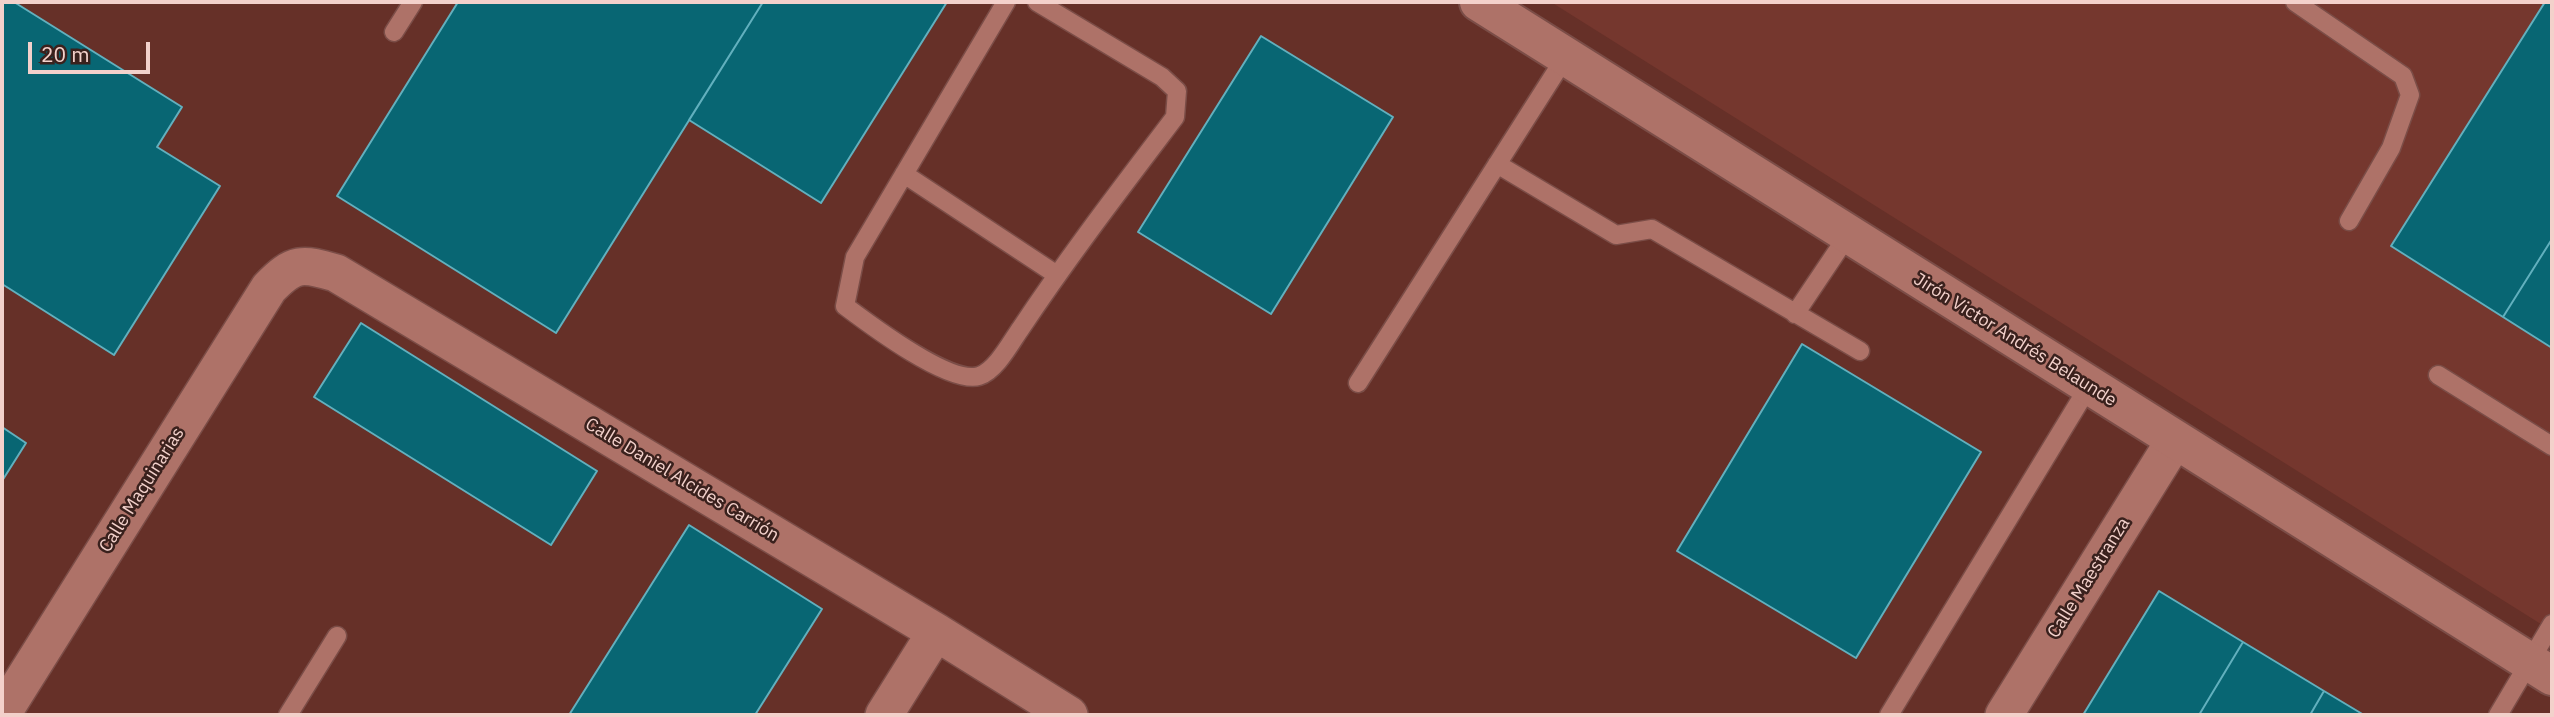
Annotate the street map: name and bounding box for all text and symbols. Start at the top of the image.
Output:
scale bar [32,28,154,72]
text: 20 m [41,40,90,68]
street label: Jirón Victor Andrés Belaunde [1910,269,2120,411]
street label: Calle Daniel Alcides Carrión [581,414,783,546]
street label: Calle Maquinarias [95,423,189,557]
street label: Calle Maestranza [2043,514,2135,642]

